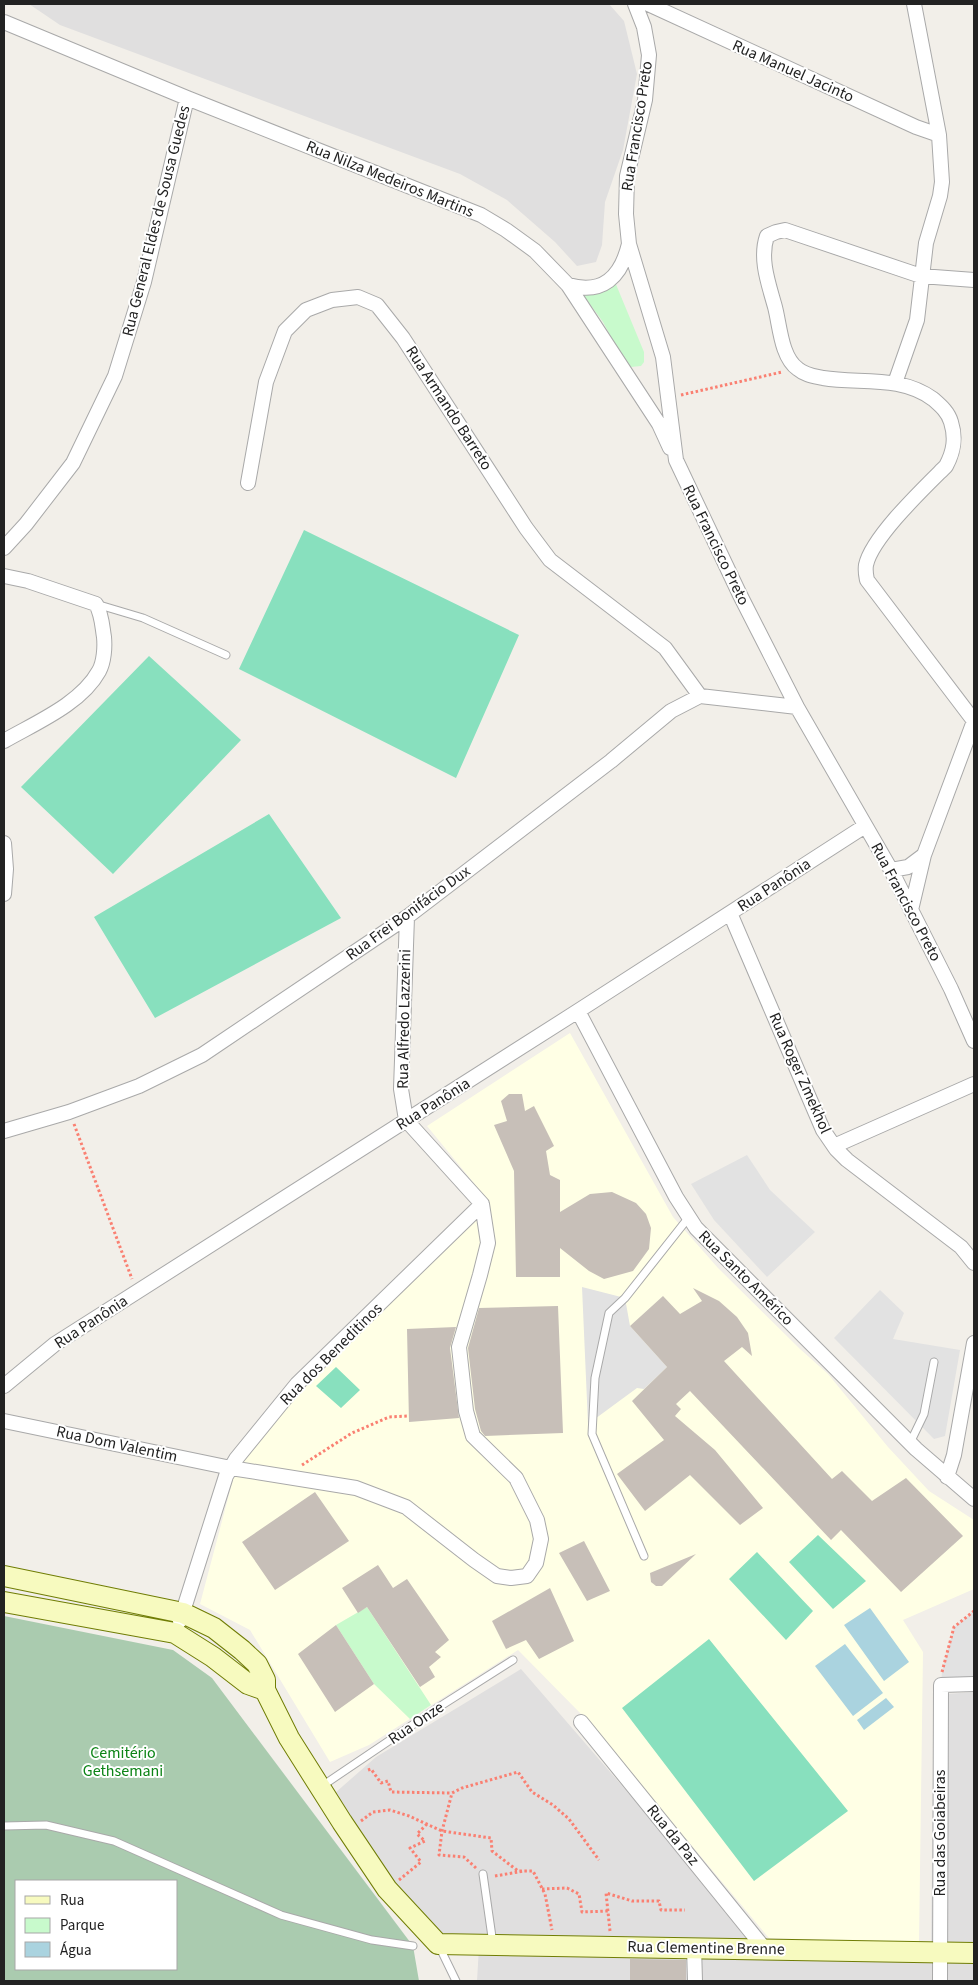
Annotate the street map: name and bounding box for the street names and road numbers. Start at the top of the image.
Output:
street label: Rua Manuel Jacinto [729,34,857,108]
street label: Rua Francisco Preto [616,59,658,193]
street label: Rua General Eldes de Sousa Guedes [117,103,195,339]
street label: Rua Nilza Medeiros Martins [303,135,478,223]
street label: Rua Armando Barreto [401,342,497,474]
street label: Rua Francisco Preto [677,481,755,609]
street label: Rua Francisco Preto [865,839,947,965]
street label: Rua Panônia [733,853,815,917]
street label: Rua Frei Bonifácio Dux [341,860,475,966]
street label: Rua Alfredo Lazzerini [392,949,416,1089]
street label: Rua Roger Zmekhol [763,1009,837,1137]
street label: Rua Panônia [392,1072,474,1136]
street label: Rua Santo Américo [693,1225,799,1331]
street label: Rua Panônia [50,1290,132,1354]
street label: Rua dos Beneditinos [275,1298,387,1410]
street label: Rua Dom Valentim [54,1420,180,1468]
street label: Rua Onze [384,1696,448,1750]
street label: Rua das Goiabeiras [929,1769,951,1897]
street label: Rua da Paz [642,1800,704,1870]
street label: Rua Clementine Brenne [627,1936,785,1960]

